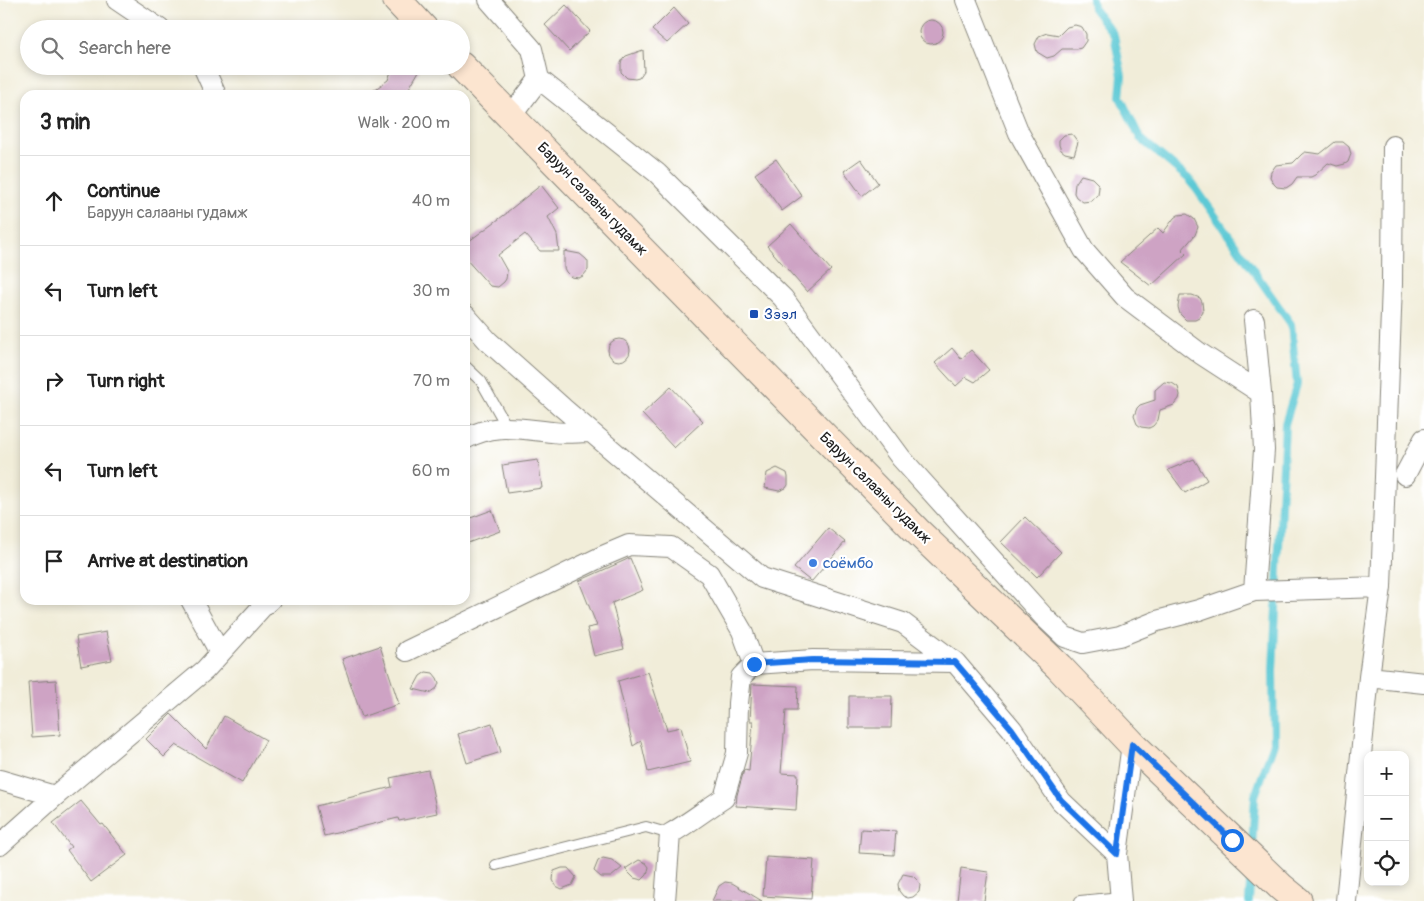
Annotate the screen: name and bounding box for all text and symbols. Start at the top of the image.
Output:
search box [20,20,470,75]
icon: search [38,34,66,62]
text: Search here [78,36,171,60]
text: 3 min [40,109,90,136]
text: Walk · 200 m [358,113,450,133]
street label: Баруун салааны гудамж [533,138,651,260]
text: Continue [87,179,160,203]
icon: ahead [40,187,68,215]
text: 40 m [412,191,450,211]
text: Баруун салааны гудамж [87,203,247,223]
icon: left [40,277,68,305]
text: Turn left [87,279,157,303]
text: 30 m [412,281,450,301]
place label: Зээл [764,305,797,324]
marker: Зээл [748,308,760,320]
icon: right [40,367,68,395]
text: Turn right [87,369,165,393]
text: 70 m [413,371,450,391]
street label: Баруун салааны гудамж [815,428,935,548]
icon: left [40,457,68,485]
text: Turn left [87,459,157,483]
text: 60 m [412,461,450,481]
icon: arrive [40,547,68,575]
text: Arrive at destination [87,549,248,573]
place label: соёмбо [823,554,873,573]
marker: соёмбо [807,557,819,569]
route end [743,653,766,676]
map controls [1364,751,1409,886]
button: + [1364,751,1409,796]
button: − [1364,796,1409,841]
route start [1221,829,1244,852]
button: locate [1364,841,1409,886]

